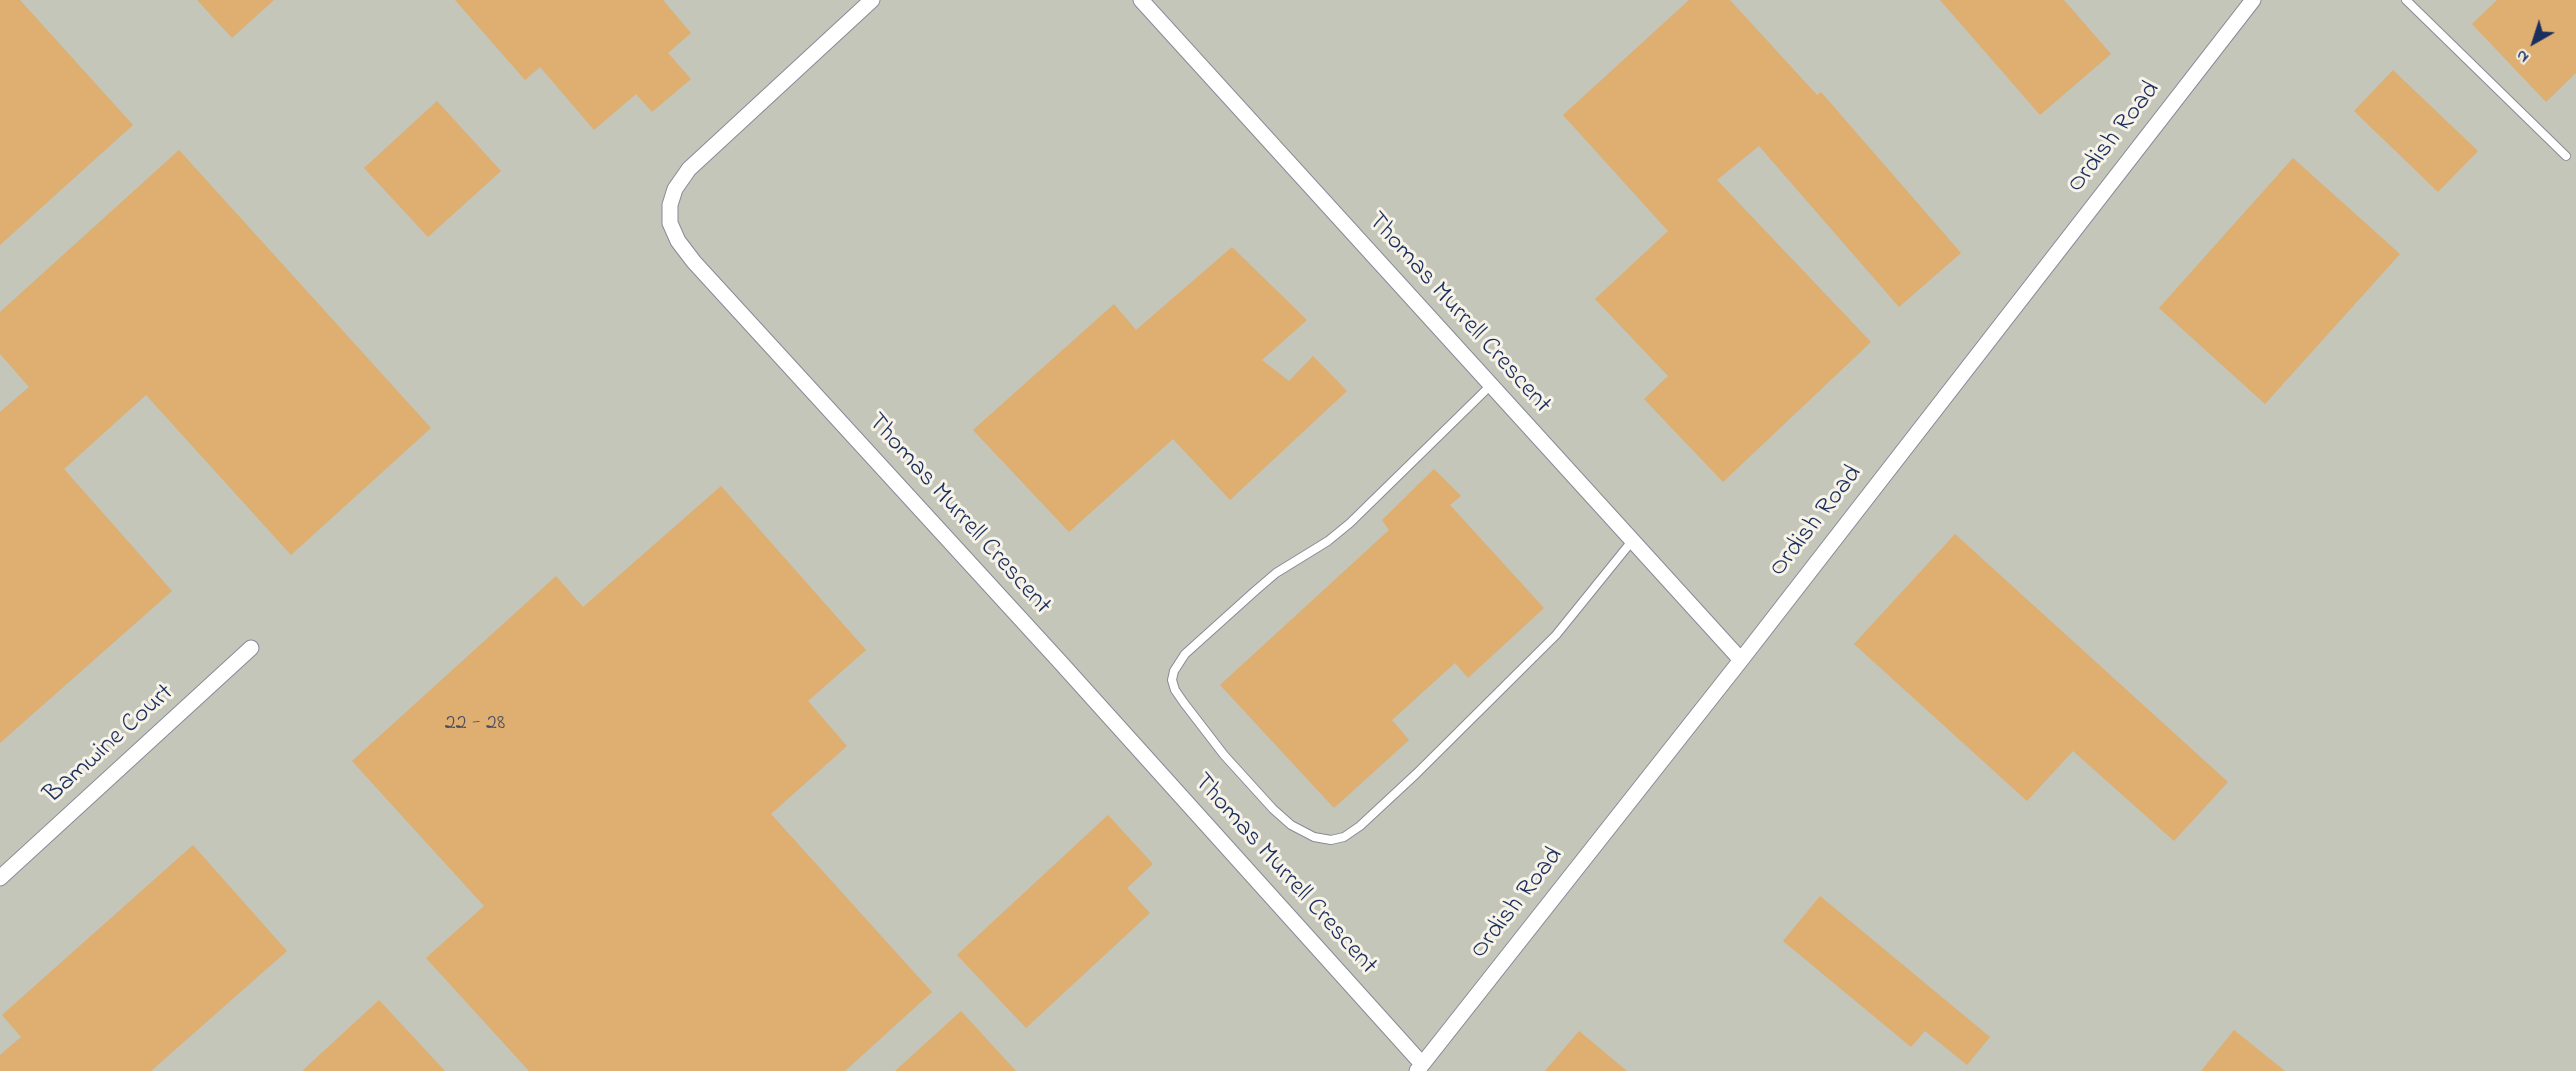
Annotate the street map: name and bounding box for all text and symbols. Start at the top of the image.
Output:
north arrow [2504,12,2564,72]
text: N [2511,43,2534,69]
street label: Ordish Road [2062,76,2168,200]
street label: Thomas Murrell Crescent [1359,207,1557,421]
street label: Thomas Murrell Crescent [859,408,1057,622]
street label: Ordish Road [1764,460,1870,584]
street label: Bamwine Court [39,679,181,811]
house number: 22 - 28 [445,711,505,737]
street label: Thomas Murrell Crescent [1185,768,1383,982]
street label: Ordish Road [1465,842,1571,966]

